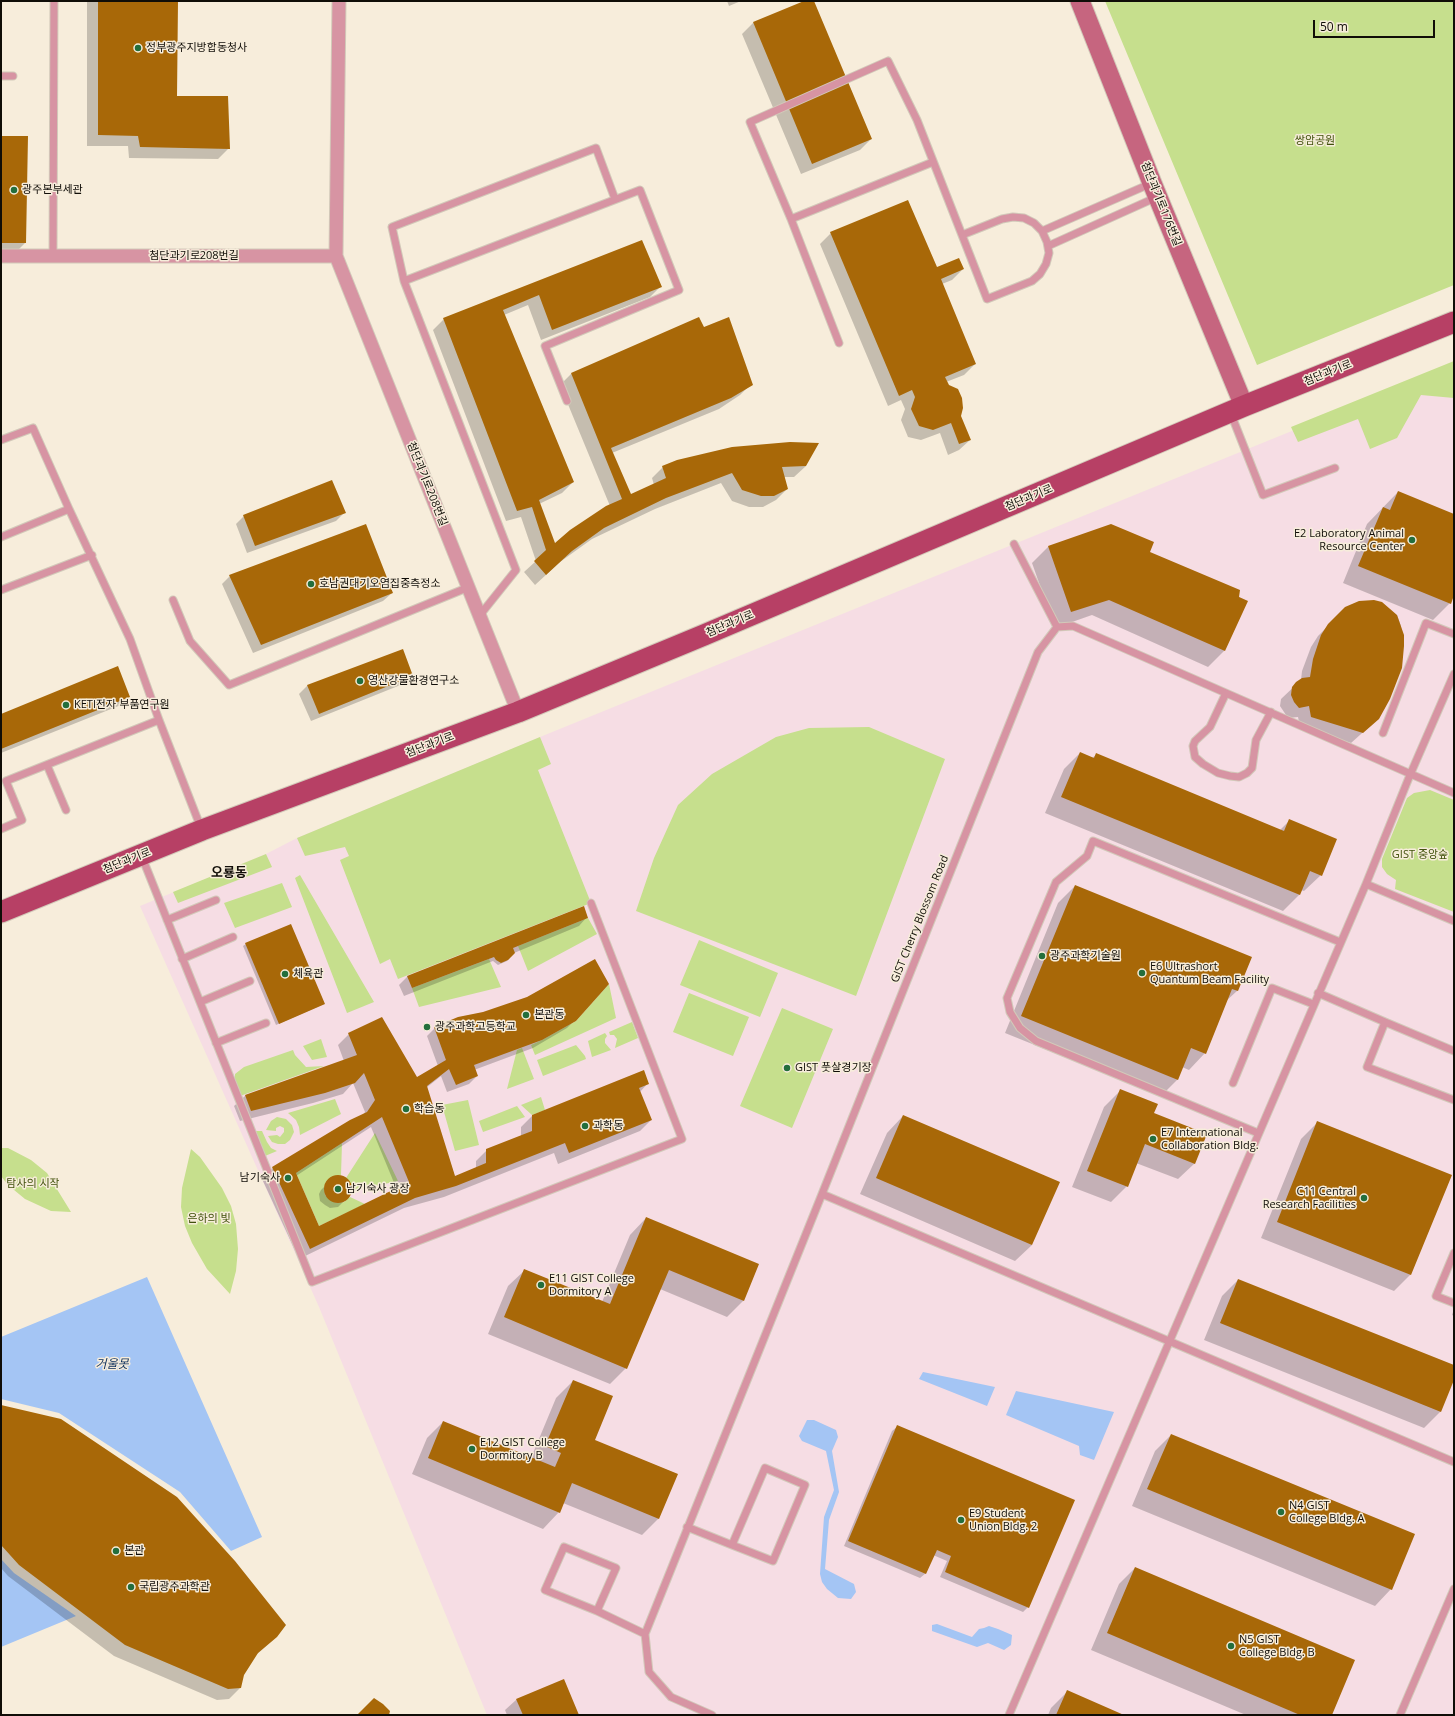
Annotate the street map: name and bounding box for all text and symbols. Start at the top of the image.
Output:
scale bar [1315,12,1437,38]
text: 50 m [1320,18,1348,35]
place label: 정부광주지방합동청사 [146,41,247,55]
marker: 정부광주지방합동청사 [133,43,143,53]
park label: 쌍암공원 [1295,134,1335,148]
street label: 첨단과기로176번길 [1138,160,1184,248]
place label: 광주본부세관 [22,183,83,197]
marker: 광주본부세관 [9,185,19,195]
street label: 첨단과기로208번길 [149,249,239,263]
street label: 첨단과기로 [1302,357,1354,389]
street label: 첨단과기로208번길 [404,440,450,528]
street label: 첨단과기로 [1003,482,1055,514]
place label: E2 Laboratory Animal Resource Center [1294,527,1404,553]
marker: E2 Laboratory Animal Resource Center [1407,535,1417,545]
place label: 호남권대기오염집중측정소 [319,577,440,591]
marker: 호남권대기오염집중측정소 [306,579,316,589]
street label: 첨단과기로 [704,608,756,640]
place label: 영산강물환경연구소 [368,674,459,688]
marker: 영산강물환경연구소 [355,676,365,686]
place label: KETI전자 부품연구원 [74,698,170,712]
marker: KETI전자 부품연구원 [61,700,71,710]
street label: 첨단과기로 [404,730,456,760]
street label: 첨단과기로 [101,845,153,877]
park label: GIST 중앙숲 [1392,848,1448,862]
street label: GIST Cherry Blossom Road [888,853,952,985]
district label: 오룡동 [211,865,247,881]
place label: 광주과학기술원 [1050,949,1121,963]
marker: 광주과학기술원 [1037,951,1047,961]
place label: E6 Ultrashort Quantum Beam Facility [1150,960,1269,986]
place label: 체육관 [293,967,323,981]
marker: E6 Ultrashort Quantum Beam Facility [1137,968,1147,978]
marker: 체육관 [280,969,290,979]
place label: 본관동 [534,1008,564,1022]
marker: 본관동 [521,1010,531,1020]
place label: 광주과학고등학교 [435,1020,516,1034]
marker: 광주과학고등학교 [422,1022,432,1032]
place label: GIST 풋살경기장 [795,1061,872,1075]
marker: GIST 풋살경기장 [782,1063,792,1073]
place label: 학습동 [414,1102,444,1116]
marker: 학습동 [401,1104,411,1114]
place label: 과학동 [593,1119,623,1133]
marker: 과학동 [580,1121,590,1131]
place label: E7 International Collaboration Bldg. [1161,1126,1259,1152]
marker: E7 International Collaboration Bldg. [1148,1134,1158,1144]
place label: 남기숙사 [240,1171,280,1185]
marker: 남기숙사 [283,1173,293,1183]
park label: 탐사의 시작 [6,1177,60,1191]
place label: 남기숙사 광장 [346,1182,410,1196]
marker: 남기숙사 광장 [333,1184,343,1194]
place label: C11 Central Research Facilities [1263,1185,1356,1211]
marker: C11 Central Research Facilities [1359,1193,1369,1203]
park label: 은하의 빛 [187,1212,231,1226]
place label: E11 GIST College Dormitory A [549,1272,634,1298]
marker: E11 GIST College Dormitory A [536,1280,546,1290]
water label: 거울못 [95,1358,129,1372]
place label: E12 GIST College Dormitory B [480,1436,565,1462]
marker: E12 GIST College Dormitory B [467,1444,477,1454]
place label: N4 GIST College Bldg. A [1289,1499,1365,1525]
place label: E9 Student Union Bldg. 2 [969,1507,1037,1533]
marker: N4 GIST College Bldg. A [1276,1507,1286,1517]
marker: E9 Student Union Bldg. 2 [956,1515,966,1525]
place label: 본관 [124,1544,144,1558]
marker: 본관 [111,1546,121,1556]
place label: 국립광주과학관 [139,1580,210,1594]
marker: 국립광주과학관 [126,1582,136,1592]
place label: N5 GIST College Bldg. B [1239,1633,1315,1659]
marker: N5 GIST College Bldg. B [1226,1641,1236,1651]

